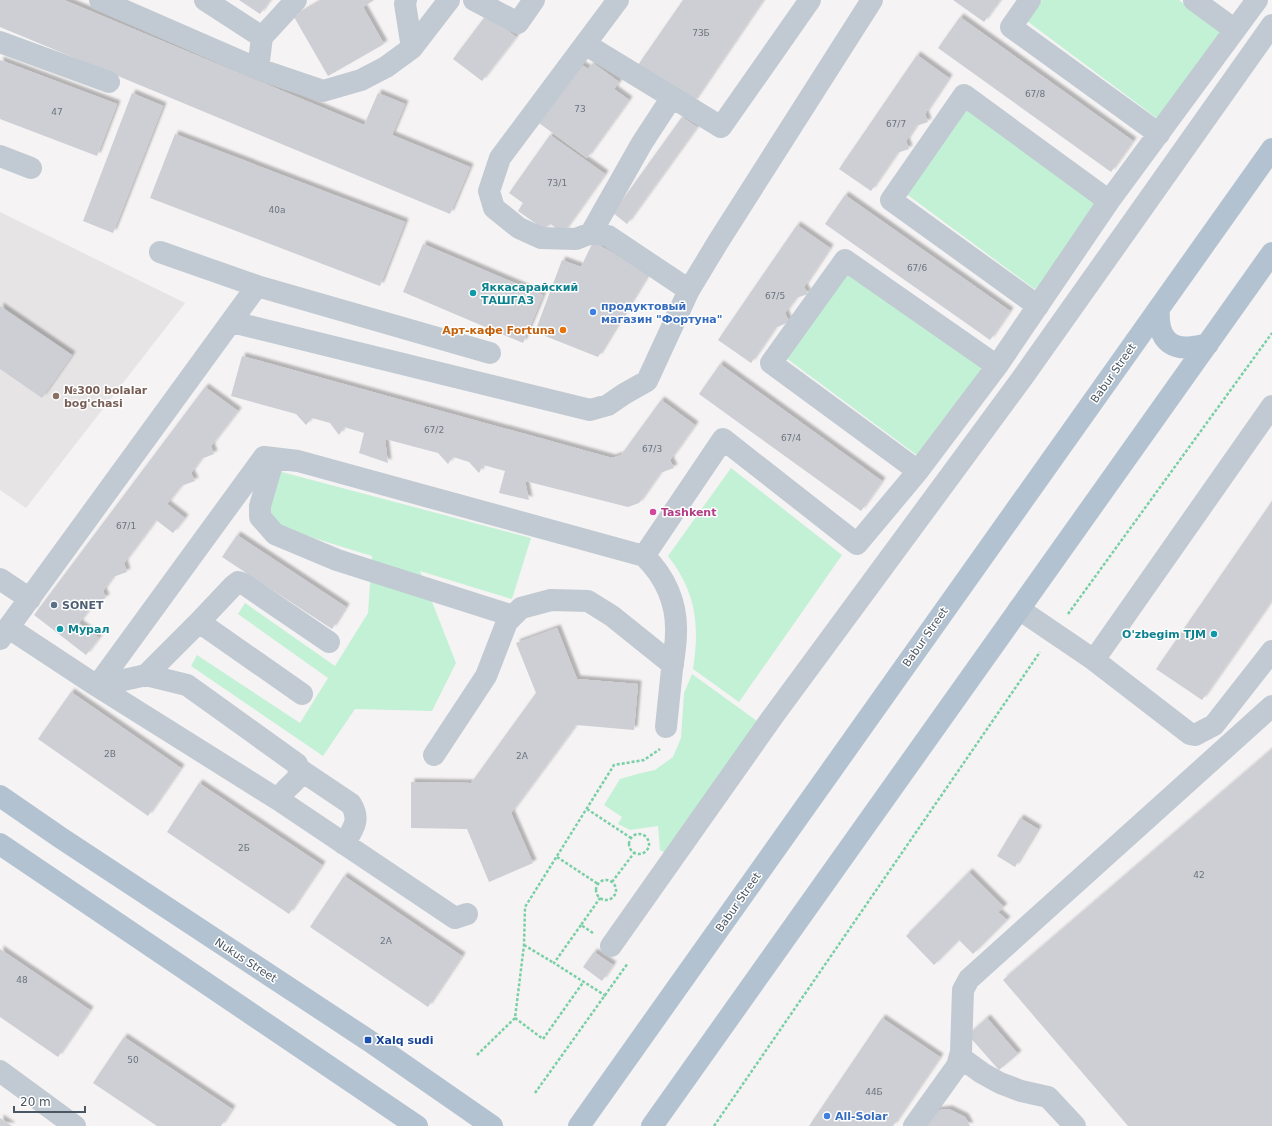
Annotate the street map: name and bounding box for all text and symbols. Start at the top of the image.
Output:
house number: 73Б [692,28,710,38]
house number: 67/8 [1025,89,1045,99]
house number: 73 [574,104,586,114]
house number: 47 [51,107,63,117]
house number: 67/7 [886,119,906,129]
house number: 73/1 [547,178,567,188]
house number: 40а [269,205,285,215]
house number: 67/6 [907,263,927,273]
place label: Яккасарайский ТАШГАЗ [481,281,578,307]
marker: Яккасарайский ТАШГАЗ [468,288,478,298]
house number: 67/5 [765,291,785,301]
place label: продуктовый магазин "Фортуна" [601,300,722,326]
marker: продуктовый магазин "Фортуна" [588,307,598,317]
place label: Арт-кафе Fortuna [442,324,555,337]
marker: Арт-кафе Fortuna [558,325,568,335]
street label: Babur Street [1088,340,1139,406]
place label: №300 bolalar bog'chasi [64,384,148,410]
marker: №300 bolalar bog'chasi [51,391,61,401]
house number: 67/2 [424,425,444,435]
house number: 67/4 [781,433,801,443]
house number: 67/3 [642,444,662,454]
place label: Tashkent [661,506,716,519]
marker: Tashkent [648,507,658,517]
house number: 67/1 [116,521,136,531]
place label: SONET [62,599,104,612]
marker: SONET [49,600,59,610]
street label: Babur Street [900,604,951,670]
place label: Мурал [68,623,109,636]
marker: Мурал [55,624,65,634]
place label: O'zbegim TJM [1122,628,1206,641]
marker: O'zbegim TJM [1209,629,1219,639]
house number: 2В [104,749,116,759]
house number: 2А [516,751,529,761]
house number: 2Б [238,843,250,853]
street label: Babur Street [713,869,764,935]
house number: 42 [1193,870,1205,880]
street label: Nukus Street [212,936,280,986]
house number: 2А [380,936,393,946]
house number: 48 [16,975,28,985]
place label: Xalq sudi [376,1034,433,1047]
marker: Xalq sudi [363,1035,373,1045]
house number: 50 [127,1055,139,1065]
house number: 44Б [865,1087,883,1097]
scale bar [14,1088,85,1114]
text: 20 m [20,1095,51,1109]
place label: All-Solar [835,1110,888,1123]
marker: All-Solar [822,1111,832,1121]

